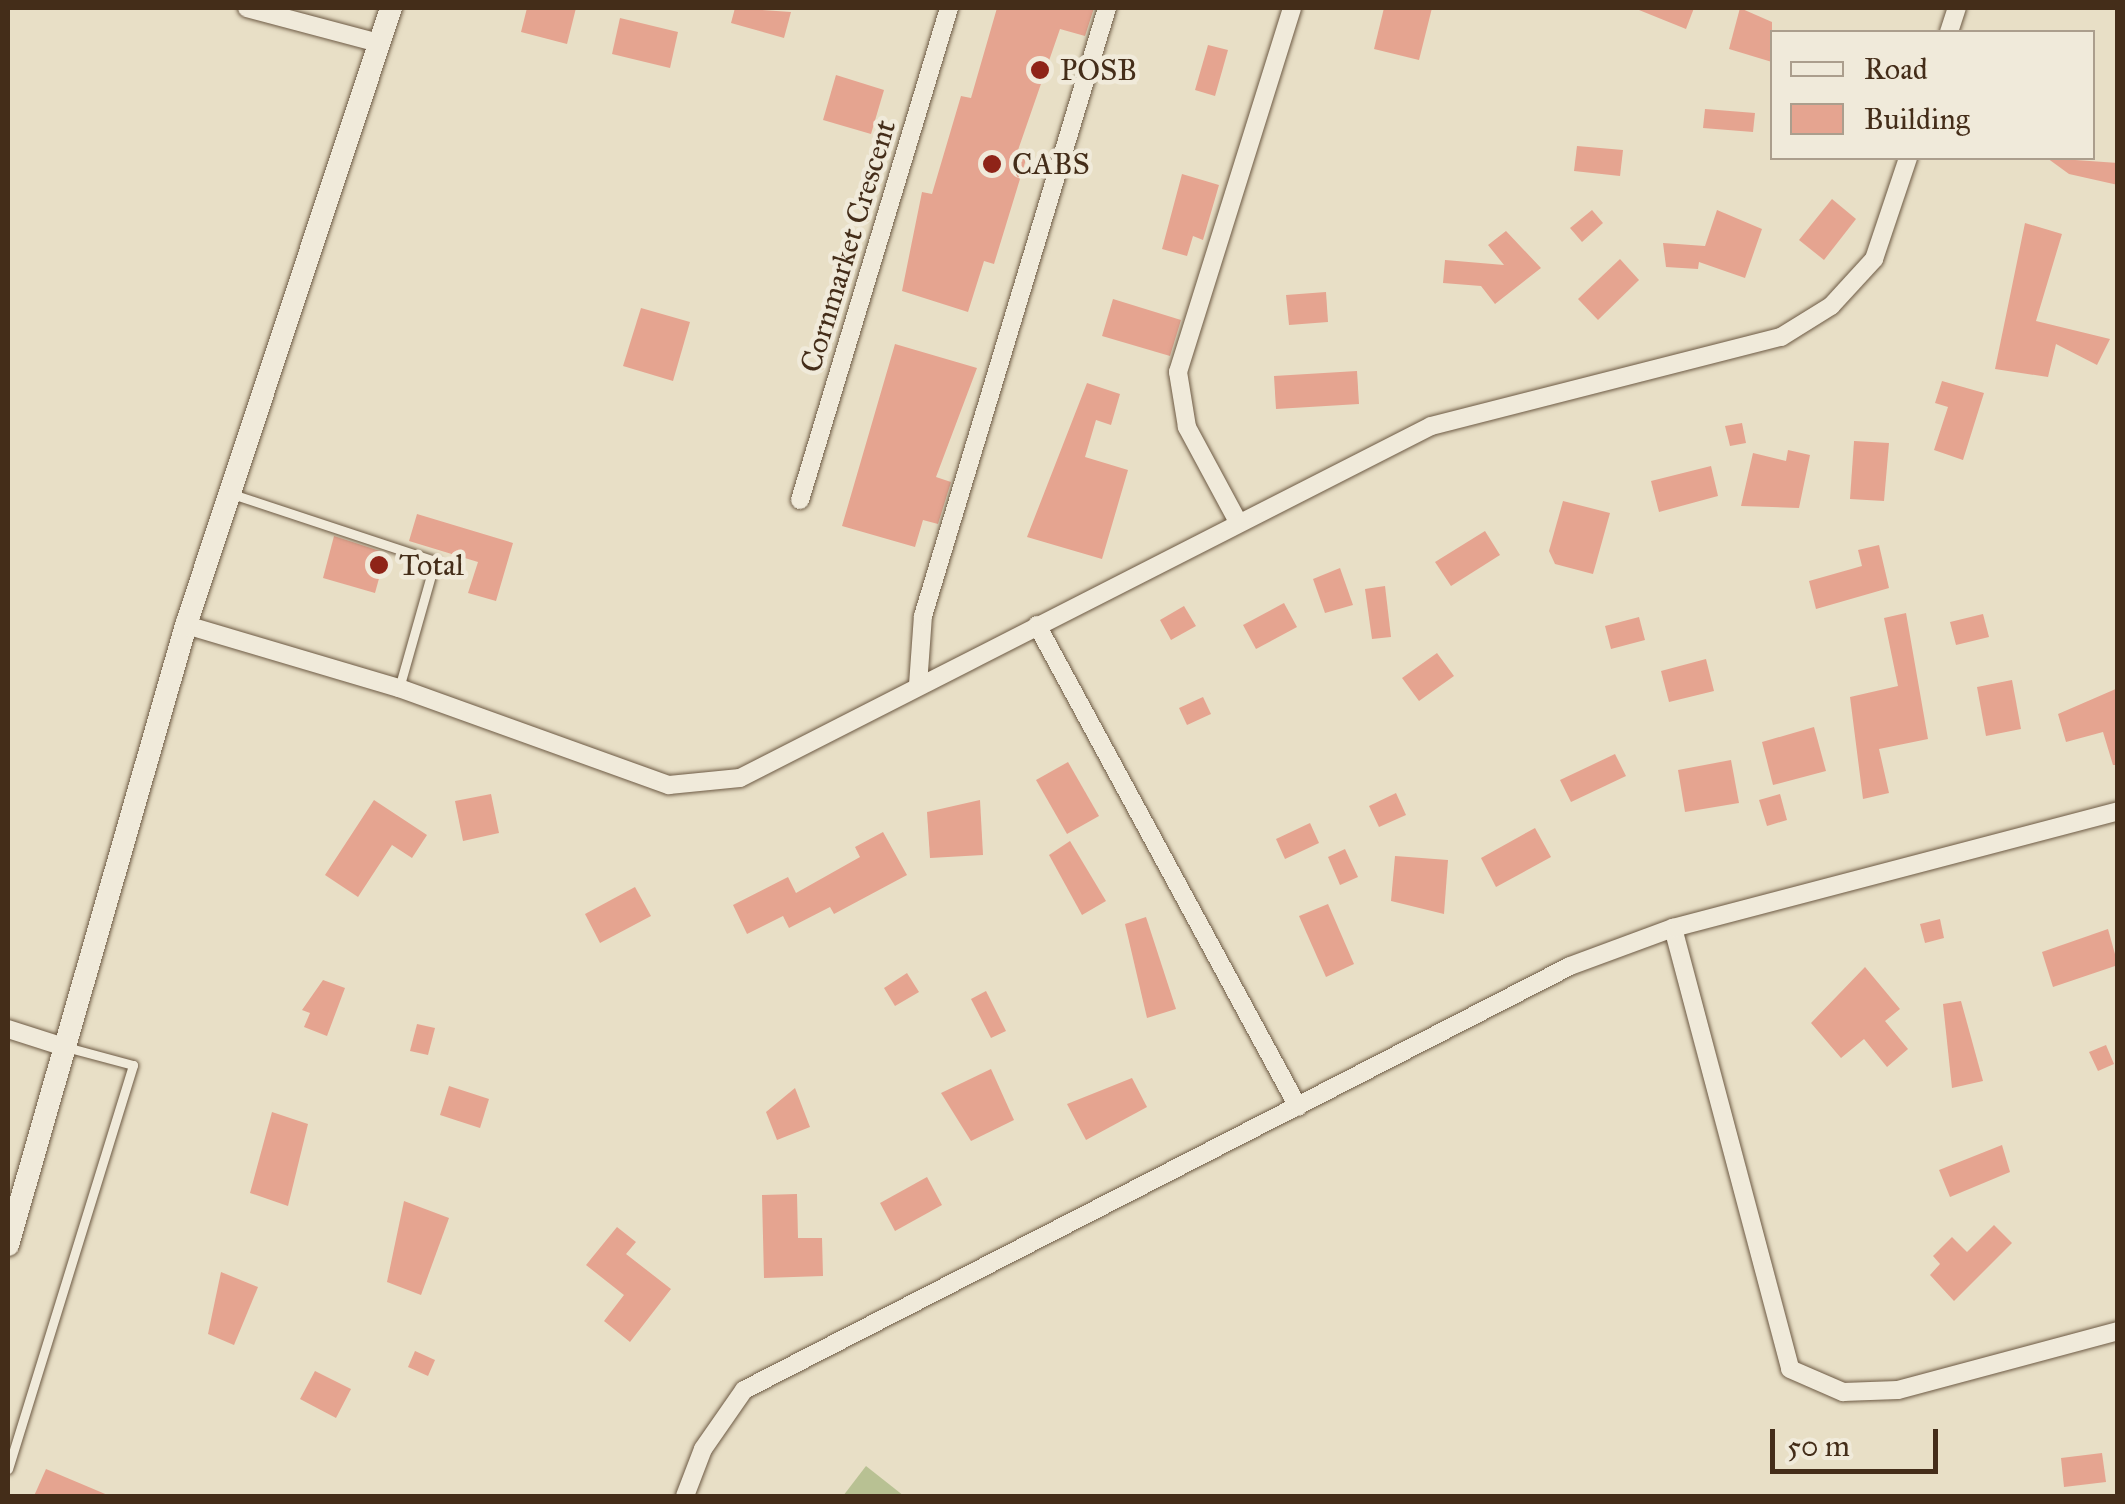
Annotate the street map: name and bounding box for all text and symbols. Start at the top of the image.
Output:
legend [1770,30,2095,160]
text: Road [1864,51,1928,87]
place label: POSB [1060,52,1137,88]
marker: POSB [1029,59,1051,81]
text: Building [1864,101,1970,137]
street label: Cornmarket Crescent [792,115,904,377]
place label: CABS [1012,146,1090,182]
marker: CABS [981,153,1003,175]
place label: Total [399,547,464,583]
marker: Total [368,554,390,576]
scale bar [1775,1409,1942,1471]
text: 50 m [1787,1428,1850,1464]

